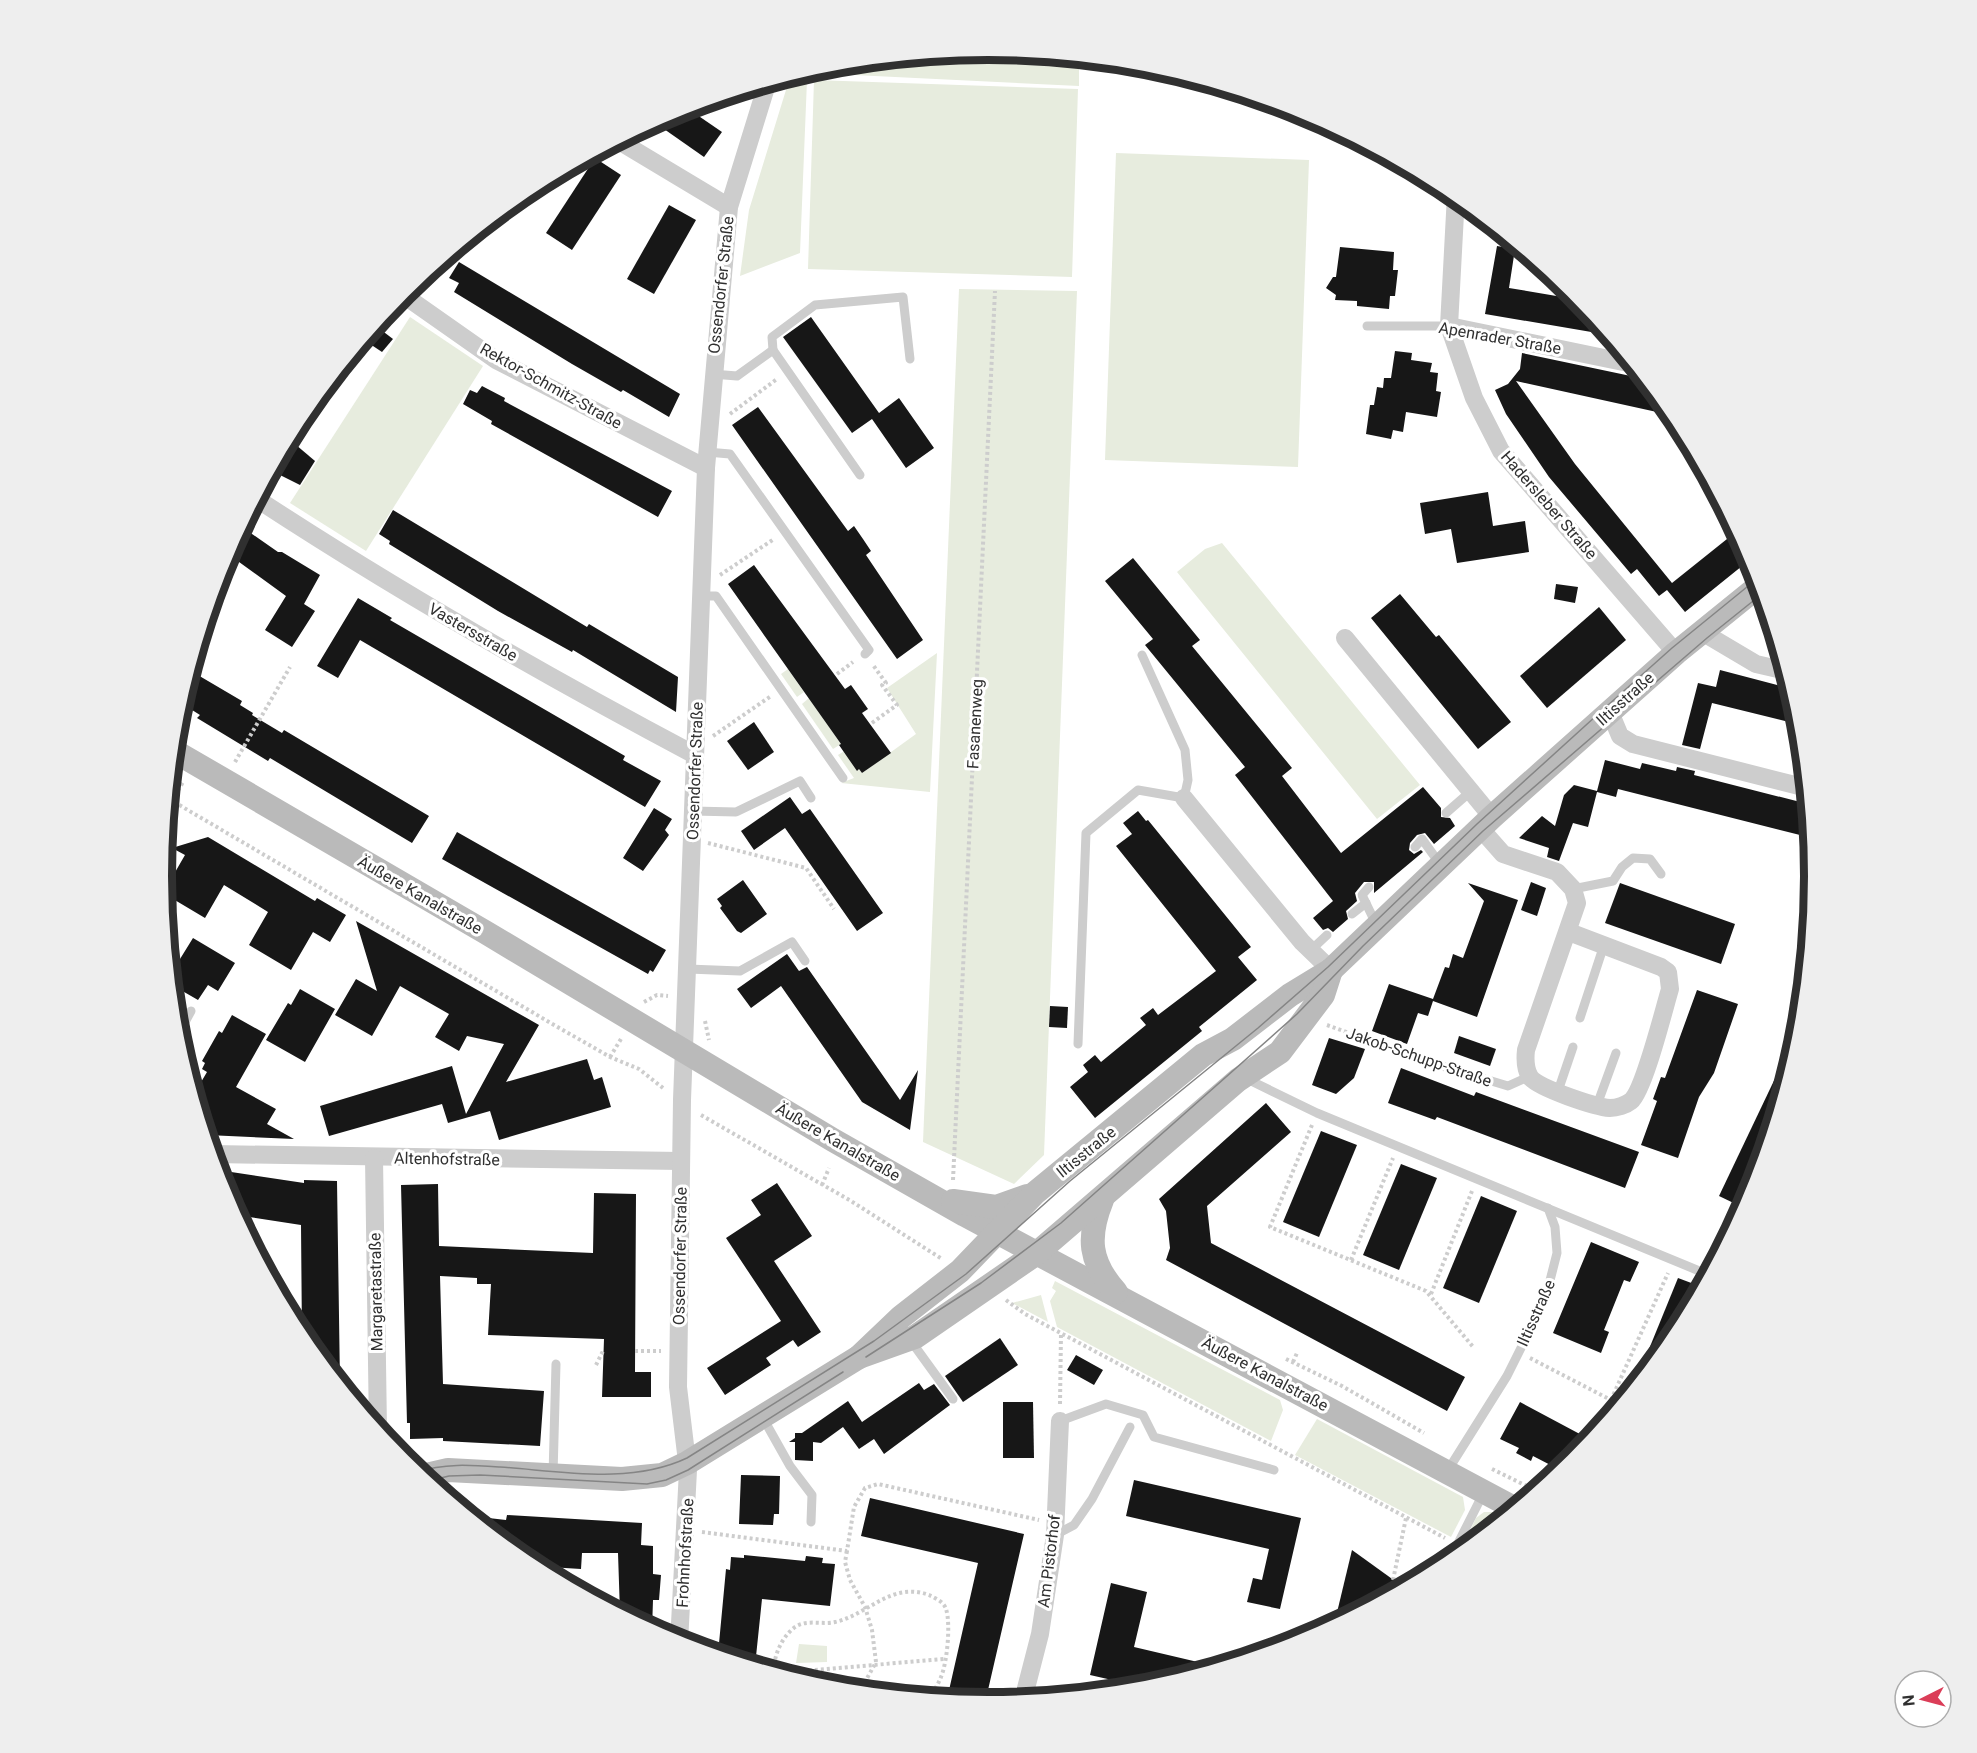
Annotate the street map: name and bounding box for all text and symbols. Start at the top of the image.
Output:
street label: Ossendorfer Straße [704,215,738,355]
street label: Apenrader Straße [1437,318,1563,358]
street label: Rektor-Schmitz-Straße [477,339,625,433]
street label: Hadersleber Straße [1497,447,1601,563]
street label: Vastersstraße [425,599,521,665]
street label: Iltisstraße [1592,668,1658,730]
street label: Fasanenweg [963,679,987,769]
street label: Ossendorfer Straße [683,702,707,840]
street label: Äußere Kanalstraße [354,852,486,938]
street label: Jakob-Schupp-Straße [1344,1023,1494,1091]
street label: Äußere Kanalstraße [772,1099,904,1185]
street label: Iltisstraße [1052,1122,1120,1182]
street label: Altenhofstraße [394,1149,500,1169]
street label: Ossendorfer Straße [669,1187,691,1325]
street label: Margaretastraße [365,1233,387,1351]
street label: Iltisstraße [1513,1277,1559,1349]
street label: Äußere Kanalstraße [1199,1333,1331,1415]
street label: Frohnhofstraße [673,1498,697,1608]
street label: Am Pistorhof [1034,1513,1064,1609]
north arrow [1893,1669,1953,1729]
text: N [1899,1694,1919,1707]

